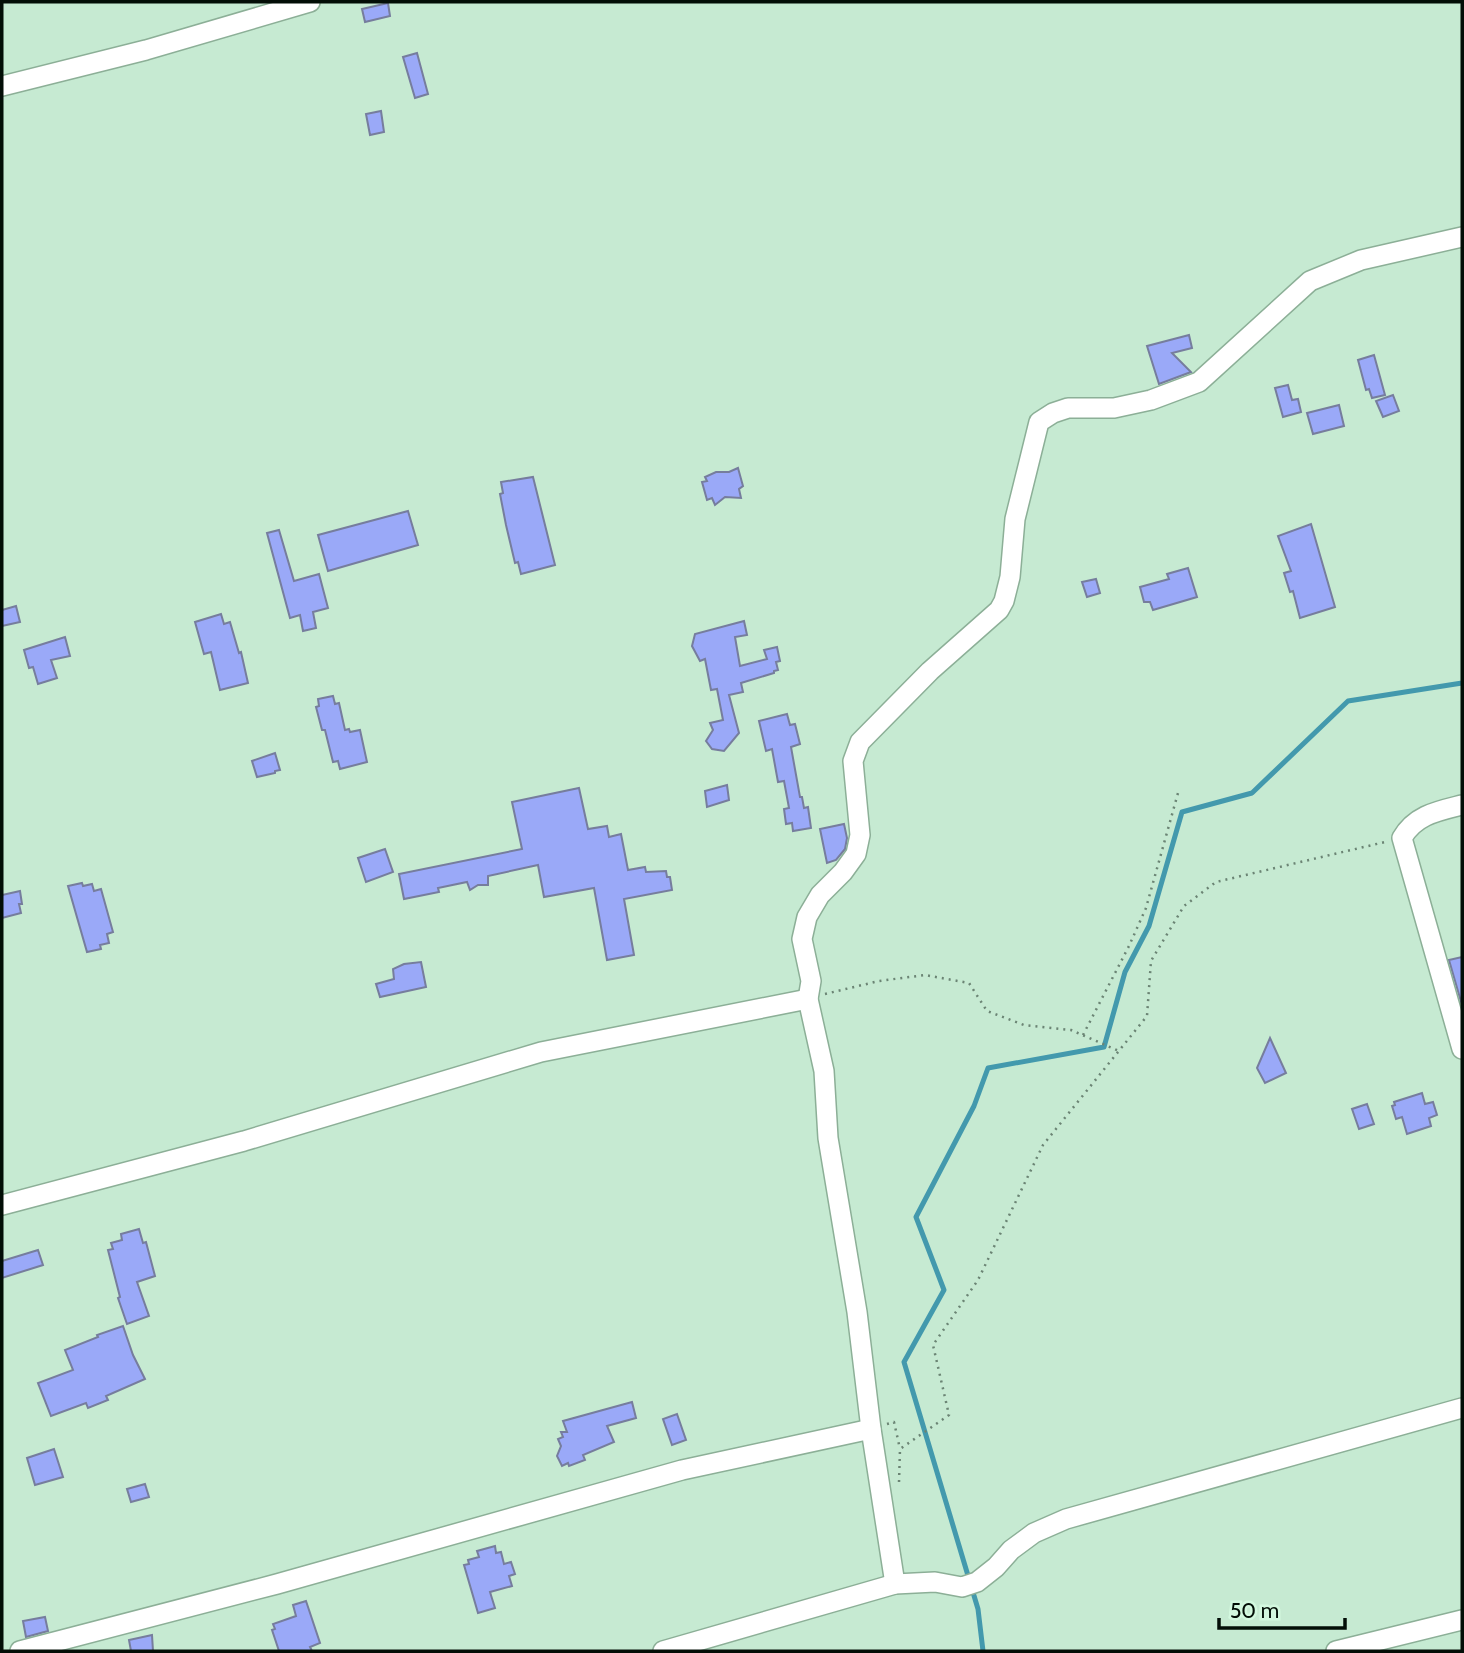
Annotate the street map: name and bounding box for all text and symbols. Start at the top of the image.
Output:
scale bar [1219,1586,1345,1630]
text: 50 m [1230,1598,1279,1623]

